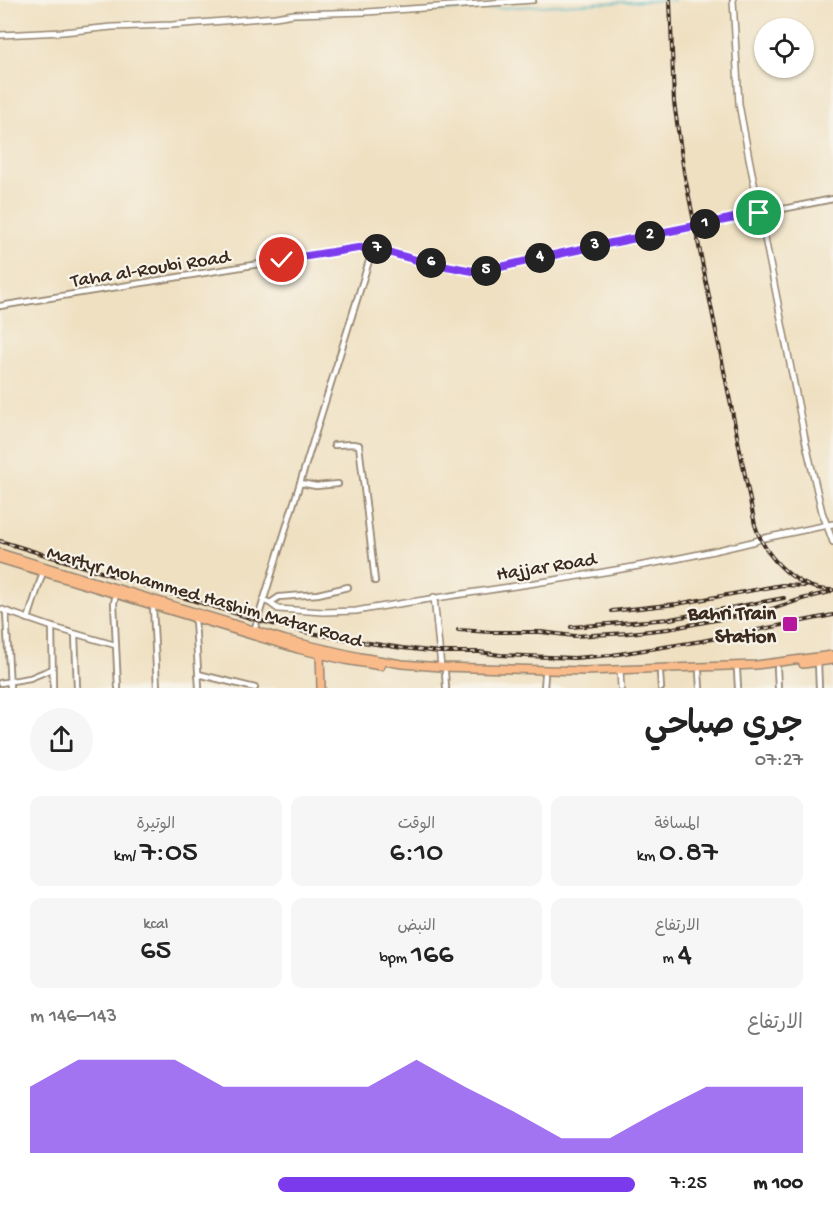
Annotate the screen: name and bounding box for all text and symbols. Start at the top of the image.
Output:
map controls [754,18,814,78]
button: locate [754,18,814,78]
pin [733,187,784,238]
icon: arrive [742,196,775,229]
pin: 1 [690,209,720,239]
text: 1 [702,214,708,233]
pin: 2 [635,221,665,251]
text: 2 [646,226,654,245]
pin: 3 [580,231,610,261]
pin [256,234,307,285]
pin: 7 [362,234,392,264]
text: 3 [591,236,599,255]
text: 7 [373,239,381,258]
icon: check [265,243,298,276]
pin: 4 [525,243,555,273]
street label: Taha al-Roubi Road [68,246,234,295]
pin: 6 [416,248,446,278]
text: 4 [536,248,544,267]
text: 6 [427,253,435,272]
pin: 5 [471,256,501,286]
text: 5 [482,261,490,280]
street label: Martyr Mohammed Hashim Matar Road [44,542,366,655]
street label: Hajjar Road [495,549,600,588]
place label: Bahri Train Station [687,604,776,650]
marker: Bahri Train Station [781,615,799,633]
button: share [30,708,93,771]
text: جري صباحي [644,708,803,746]
text: 07:27 [755,750,803,773]
text: الوتيرة [137,816,175,835]
text: الوقت [398,816,435,835]
text: المسافة [654,816,700,835]
text: 7:05 [140,837,198,872]
text: 6:10 [390,837,443,872]
text: 0.87 [659,837,718,872]
text: /km [114,848,140,867]
text: km [637,848,659,867]
text: kcal [143,916,168,935]
text: النبض [397,918,436,937]
text: الارتفاع [655,918,700,937]
text: 65 [140,935,171,970]
text: 166 [411,939,454,974]
text: 4 [678,939,692,974]
text: bpm [380,950,411,969]
text: m [662,950,678,969]
text: 143–146 m [30,1006,117,1029]
text: الارتفاع [747,1013,803,1036]
text: 7:25 [670,1173,707,1196]
text: 100 m [753,1173,803,1196]

